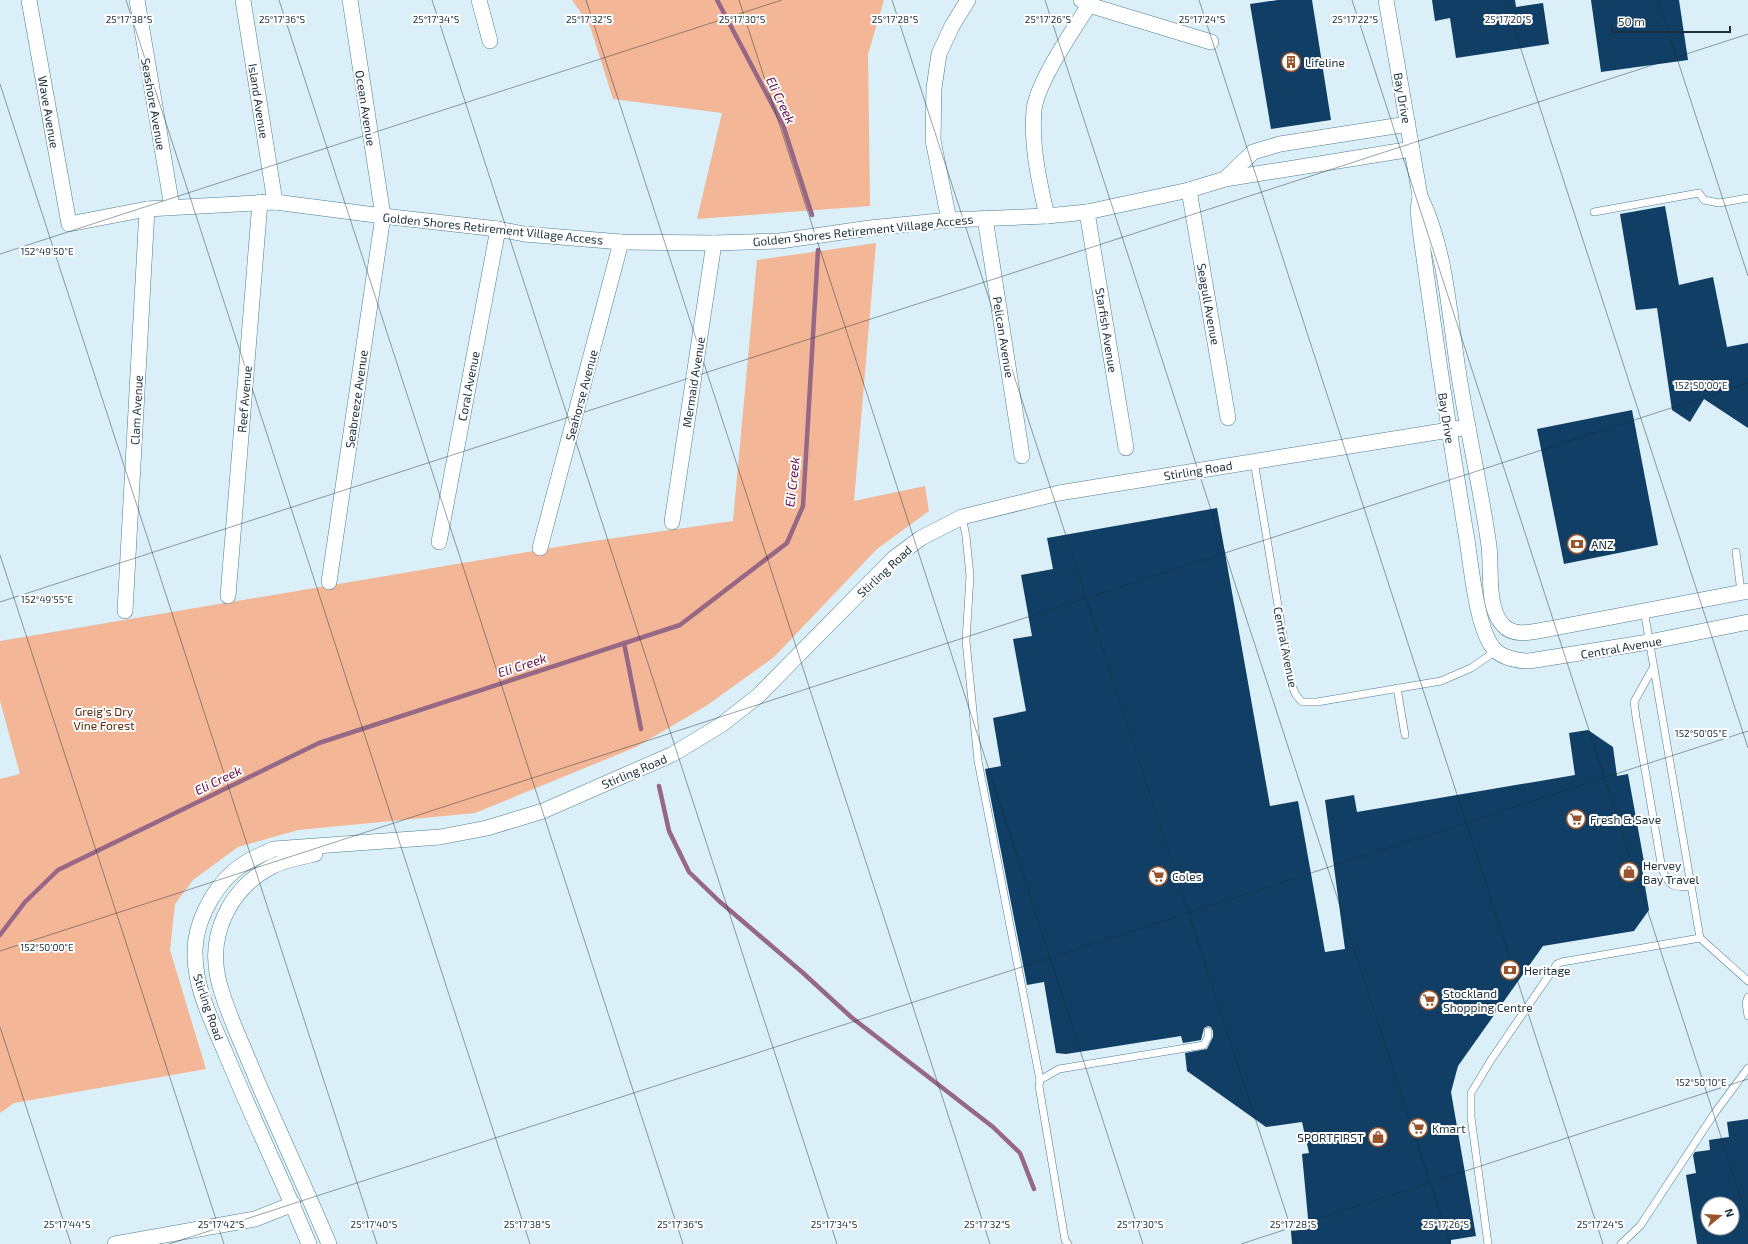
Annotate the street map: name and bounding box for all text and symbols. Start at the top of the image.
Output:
scale bar [1612,8,1730,34]
text: 25°17'38"S [106,13,153,25]
text: 25°17'36"S [259,13,305,25]
text: 25°17'34"S [413,13,460,25]
text: 25°17'32"S [566,13,612,25]
text: 25°17'30"S [719,13,766,25]
text: 25°17'28"S [872,13,919,25]
text: 25°17'26"S [1025,13,1072,25]
text: 25°17'24"S [1179,13,1226,25]
text: 25°17'22"S [1332,13,1378,25]
text: 25°17'20"S [1485,13,1532,25]
text: 50 m [1618,14,1645,28]
building icon: Lifeline [1280,51,1302,73]
place label: Lifeline [1305,55,1345,69]
street label: Seashore Avenue [139,57,169,151]
street label: Island Avenue [246,62,272,140]
street label: Ocean Avenue [353,69,379,147]
street label: Bay Drive [1392,72,1414,124]
water label: Eli Creek [763,74,799,126]
street label: Wave Avenue [36,75,62,149]
street label: Golden Shores Retirement Village Access [382,209,604,247]
street label: Golden Shores Retirement Village Access [752,211,974,249]
text: 152°49'50"E [20,245,74,257]
street label: Seagull Avenue [1195,262,1223,346]
street label: Starfish Avenue [1093,287,1121,373]
street label: Pelican Avenue [991,295,1017,379]
street label: Mermaid Avenue [679,336,707,428]
street label: Seahorse Avenue [562,348,600,442]
street label: Seabreeze Avenue [342,349,370,449]
street label: Coral Avenue [454,350,482,422]
street label: Reef Avenue [234,365,254,433]
street label: Clam Avenue [127,375,145,445]
text: 152°50'00"E [1674,379,1728,391]
street label: Bay Drive [1436,392,1458,444]
water label: Eli Creek [781,456,803,508]
street label: Stirling Road [1163,458,1233,482]
bank icon: ANZ [1566,533,1588,555]
place label: ANZ [1591,537,1614,551]
street label: Stirling Road [854,542,914,600]
text: 152°49'55"E [21,593,74,605]
street label: Central Avenue [1271,605,1301,689]
street label: Central Avenue [1579,633,1663,661]
water label: Eli Creek [496,650,549,680]
park label: Greig's Dry Vine Forest [73,704,135,732]
text: 152°50'05"E [1675,727,1728,739]
street label: Stirling Road [599,751,669,791]
water label: Eli Creek [192,762,244,798]
supermarket icon: Fresh & Save [1565,808,1587,830]
place label: Fresh & Save [1590,812,1661,826]
place label: Hervey Bay Travel [1643,858,1700,886]
shop icon: Hervey Bay Travel [1618,861,1640,883]
supermarket icon: Coles [1147,865,1169,887]
place label: Coles [1172,869,1202,883]
text: 152°50'00"E [20,941,74,953]
bank icon: Heritage [1499,959,1521,981]
place label: Heritage [1524,963,1571,977]
street label: Stirling Road [191,972,227,1042]
place label: Stockland Shopping Centre [1443,986,1533,1014]
supermarket icon: Stockland Shopping Centre [1418,989,1440,1011]
text: 152°50'10"E [1675,1076,1727,1088]
supermarket icon: Kmart [1407,1117,1429,1139]
place label: Kmart [1432,1121,1466,1135]
shop icon: SPORTFIRST [1367,1126,1389,1148]
place label: SPORTFIRST [1297,1130,1364,1144]
north arrow [1700,1196,1740,1236]
text: N [1723,1207,1737,1219]
text: 25°17'44"S [44,1218,91,1230]
text: 25°17'42"S [198,1218,245,1230]
text: 25°17'40"S [351,1218,398,1230]
text: 25°17'38"S [504,1218,551,1230]
text: 25°17'36"S [657,1218,703,1230]
text: 25°17'34"S [811,1218,858,1230]
text: 25°17'32"S [964,1218,1010,1230]
text: 25°17'30"S [1117,1218,1164,1230]
text: 25°17'28"S [1270,1218,1317,1230]
text: 25°17'26"S [1423,1218,1470,1230]
text: 25°17'24"S [1577,1218,1624,1230]

